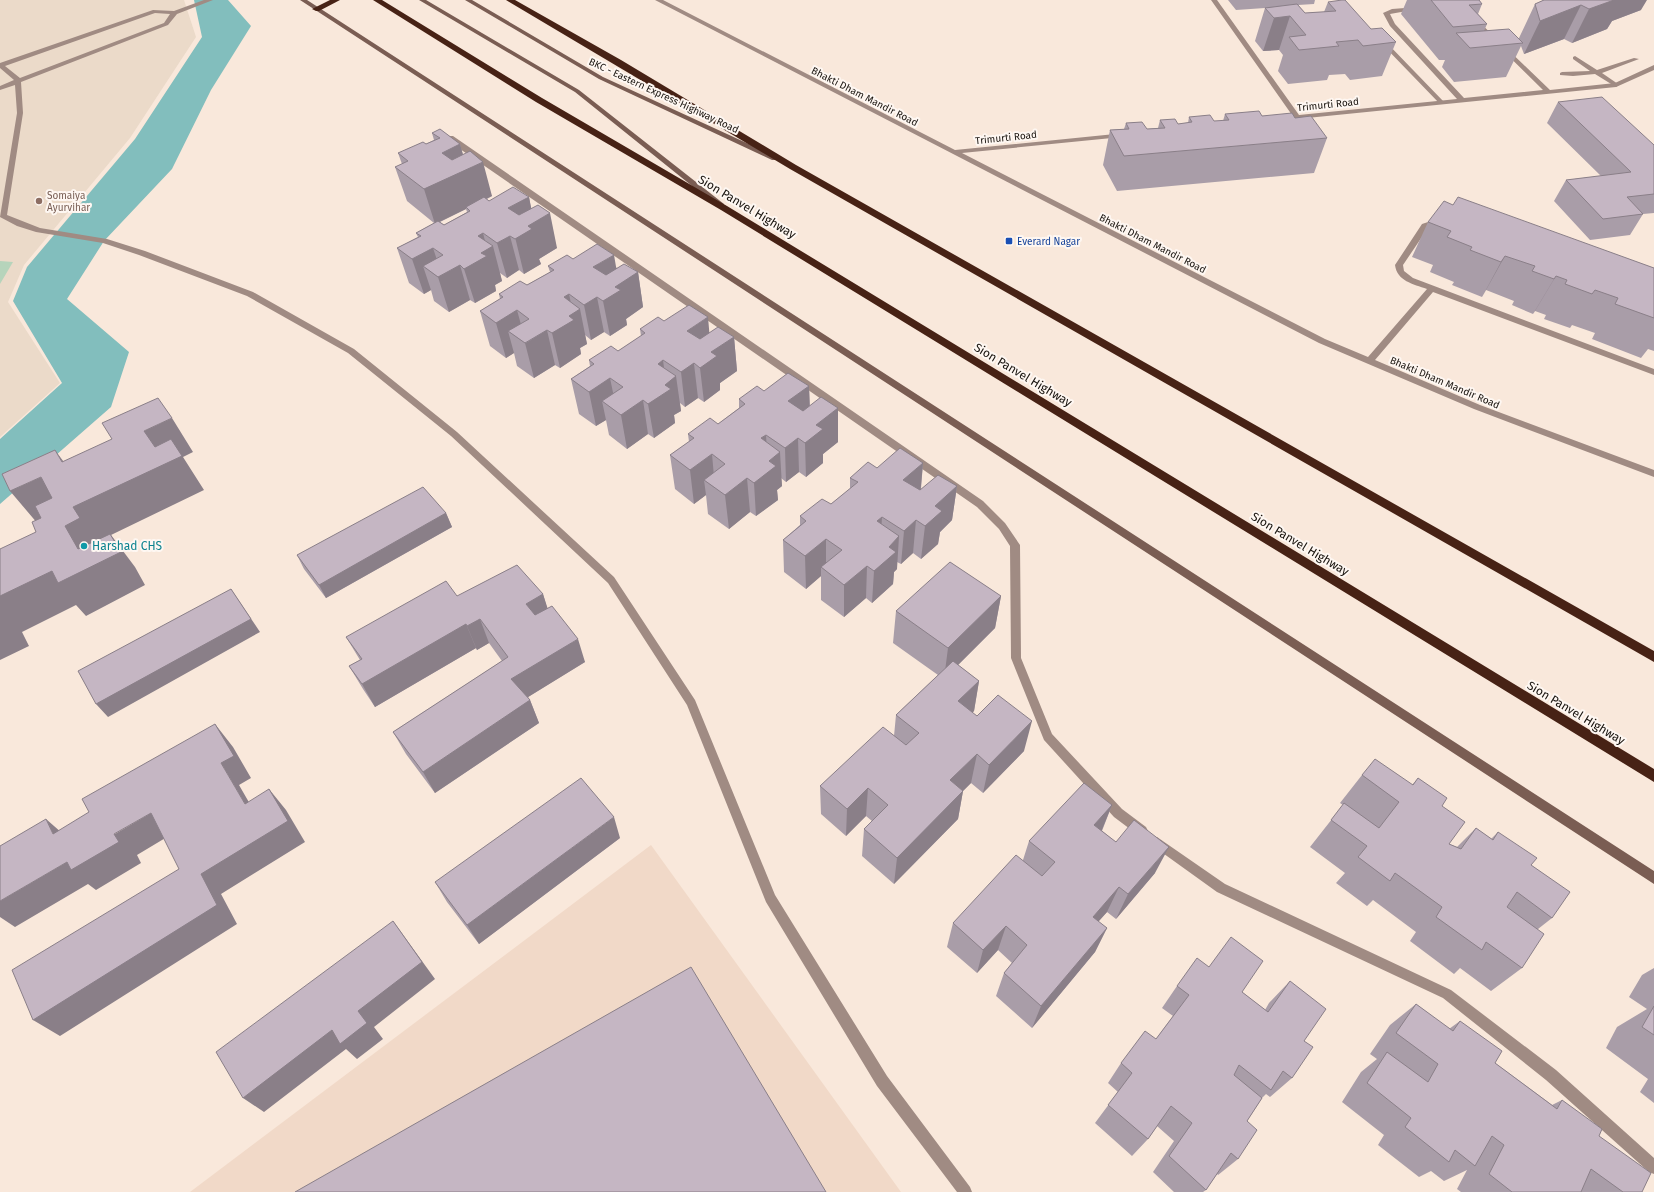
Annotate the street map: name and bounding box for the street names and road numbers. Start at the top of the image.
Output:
street label: BKC - Eastern Express Highway Road [587,56,740,136]
street label: Bhakti Dham Mandir Road [809,65,920,129]
street label: Trimurti Road [1297,96,1360,114]
street label: Trimurti Road [975,129,1038,147]
street label: Sion Panvel Highway [696,172,798,242]
street label: Bhakti Dham Mandir Road [1097,212,1208,276]
street label: Sion Panvel Highway [972,340,1074,410]
street label: Bhakti Dham Mandir Road [1388,354,1501,412]
street label: Sion Panvel Highway [1249,509,1351,579]
street label: Sion Panvel Highway [1525,678,1627,748]

